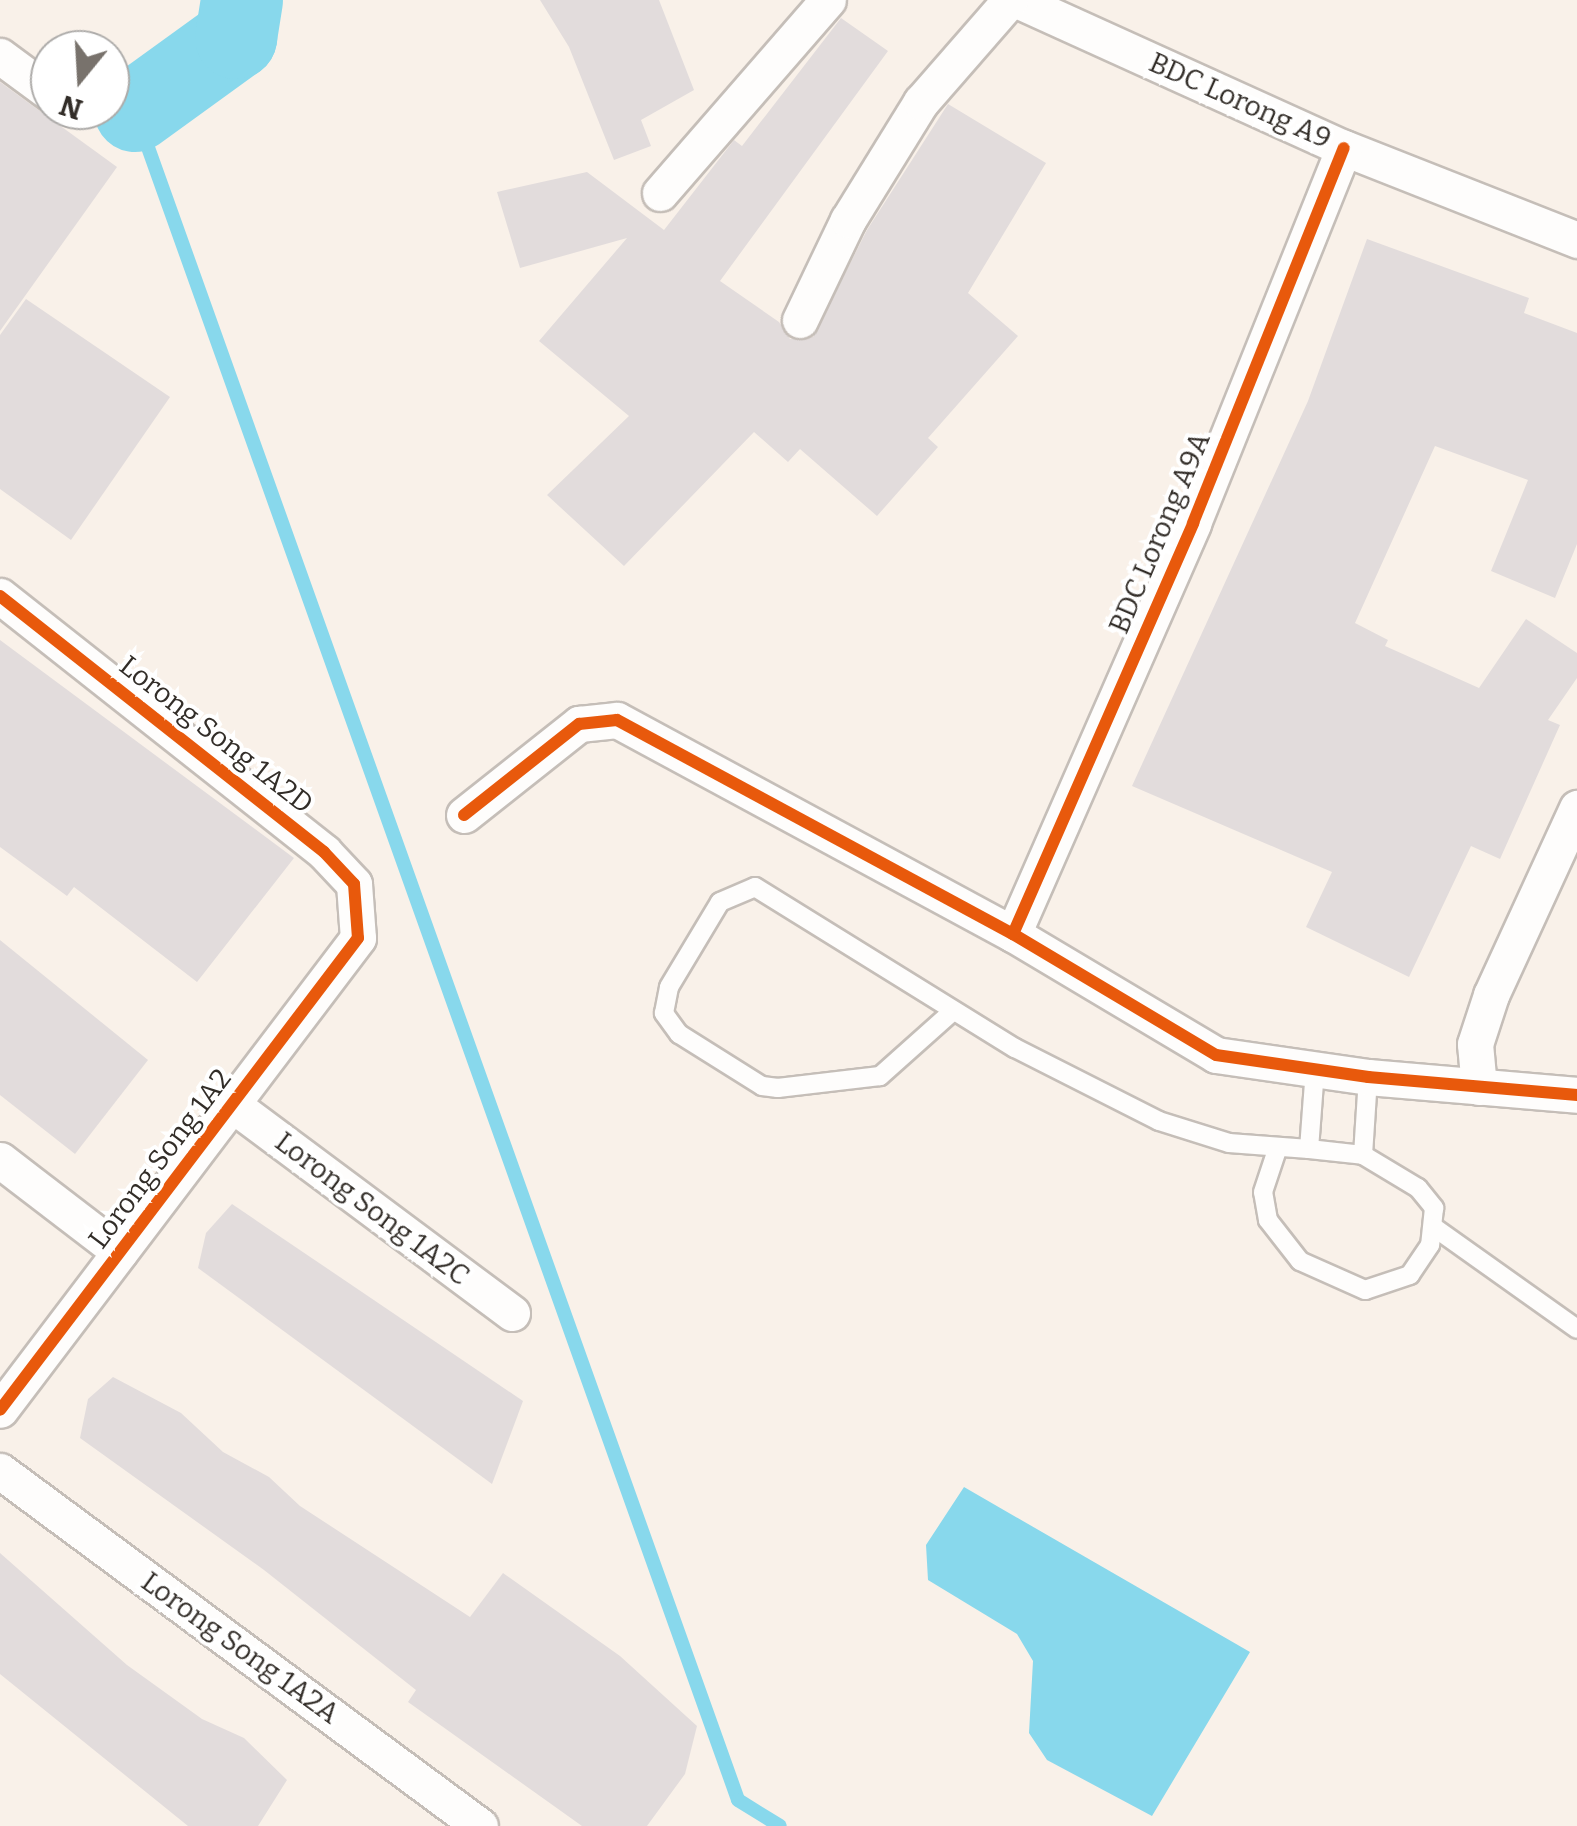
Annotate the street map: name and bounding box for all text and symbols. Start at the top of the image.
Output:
north arrow [30,30,130,130]
street label: BDC Lorong A9 [1144,46,1336,156]
text: N [56,88,87,126]
street label: BDC Lorong A9A [1102,427,1218,639]
street label: Lorong Song 1A2D [113,649,319,821]
street label: Lorong Song 1A2 [82,1063,238,1255]
street label: Lorong Song 1A2C [268,1125,476,1293]
street label: Lorong Song 1A2A [135,1565,345,1731]

